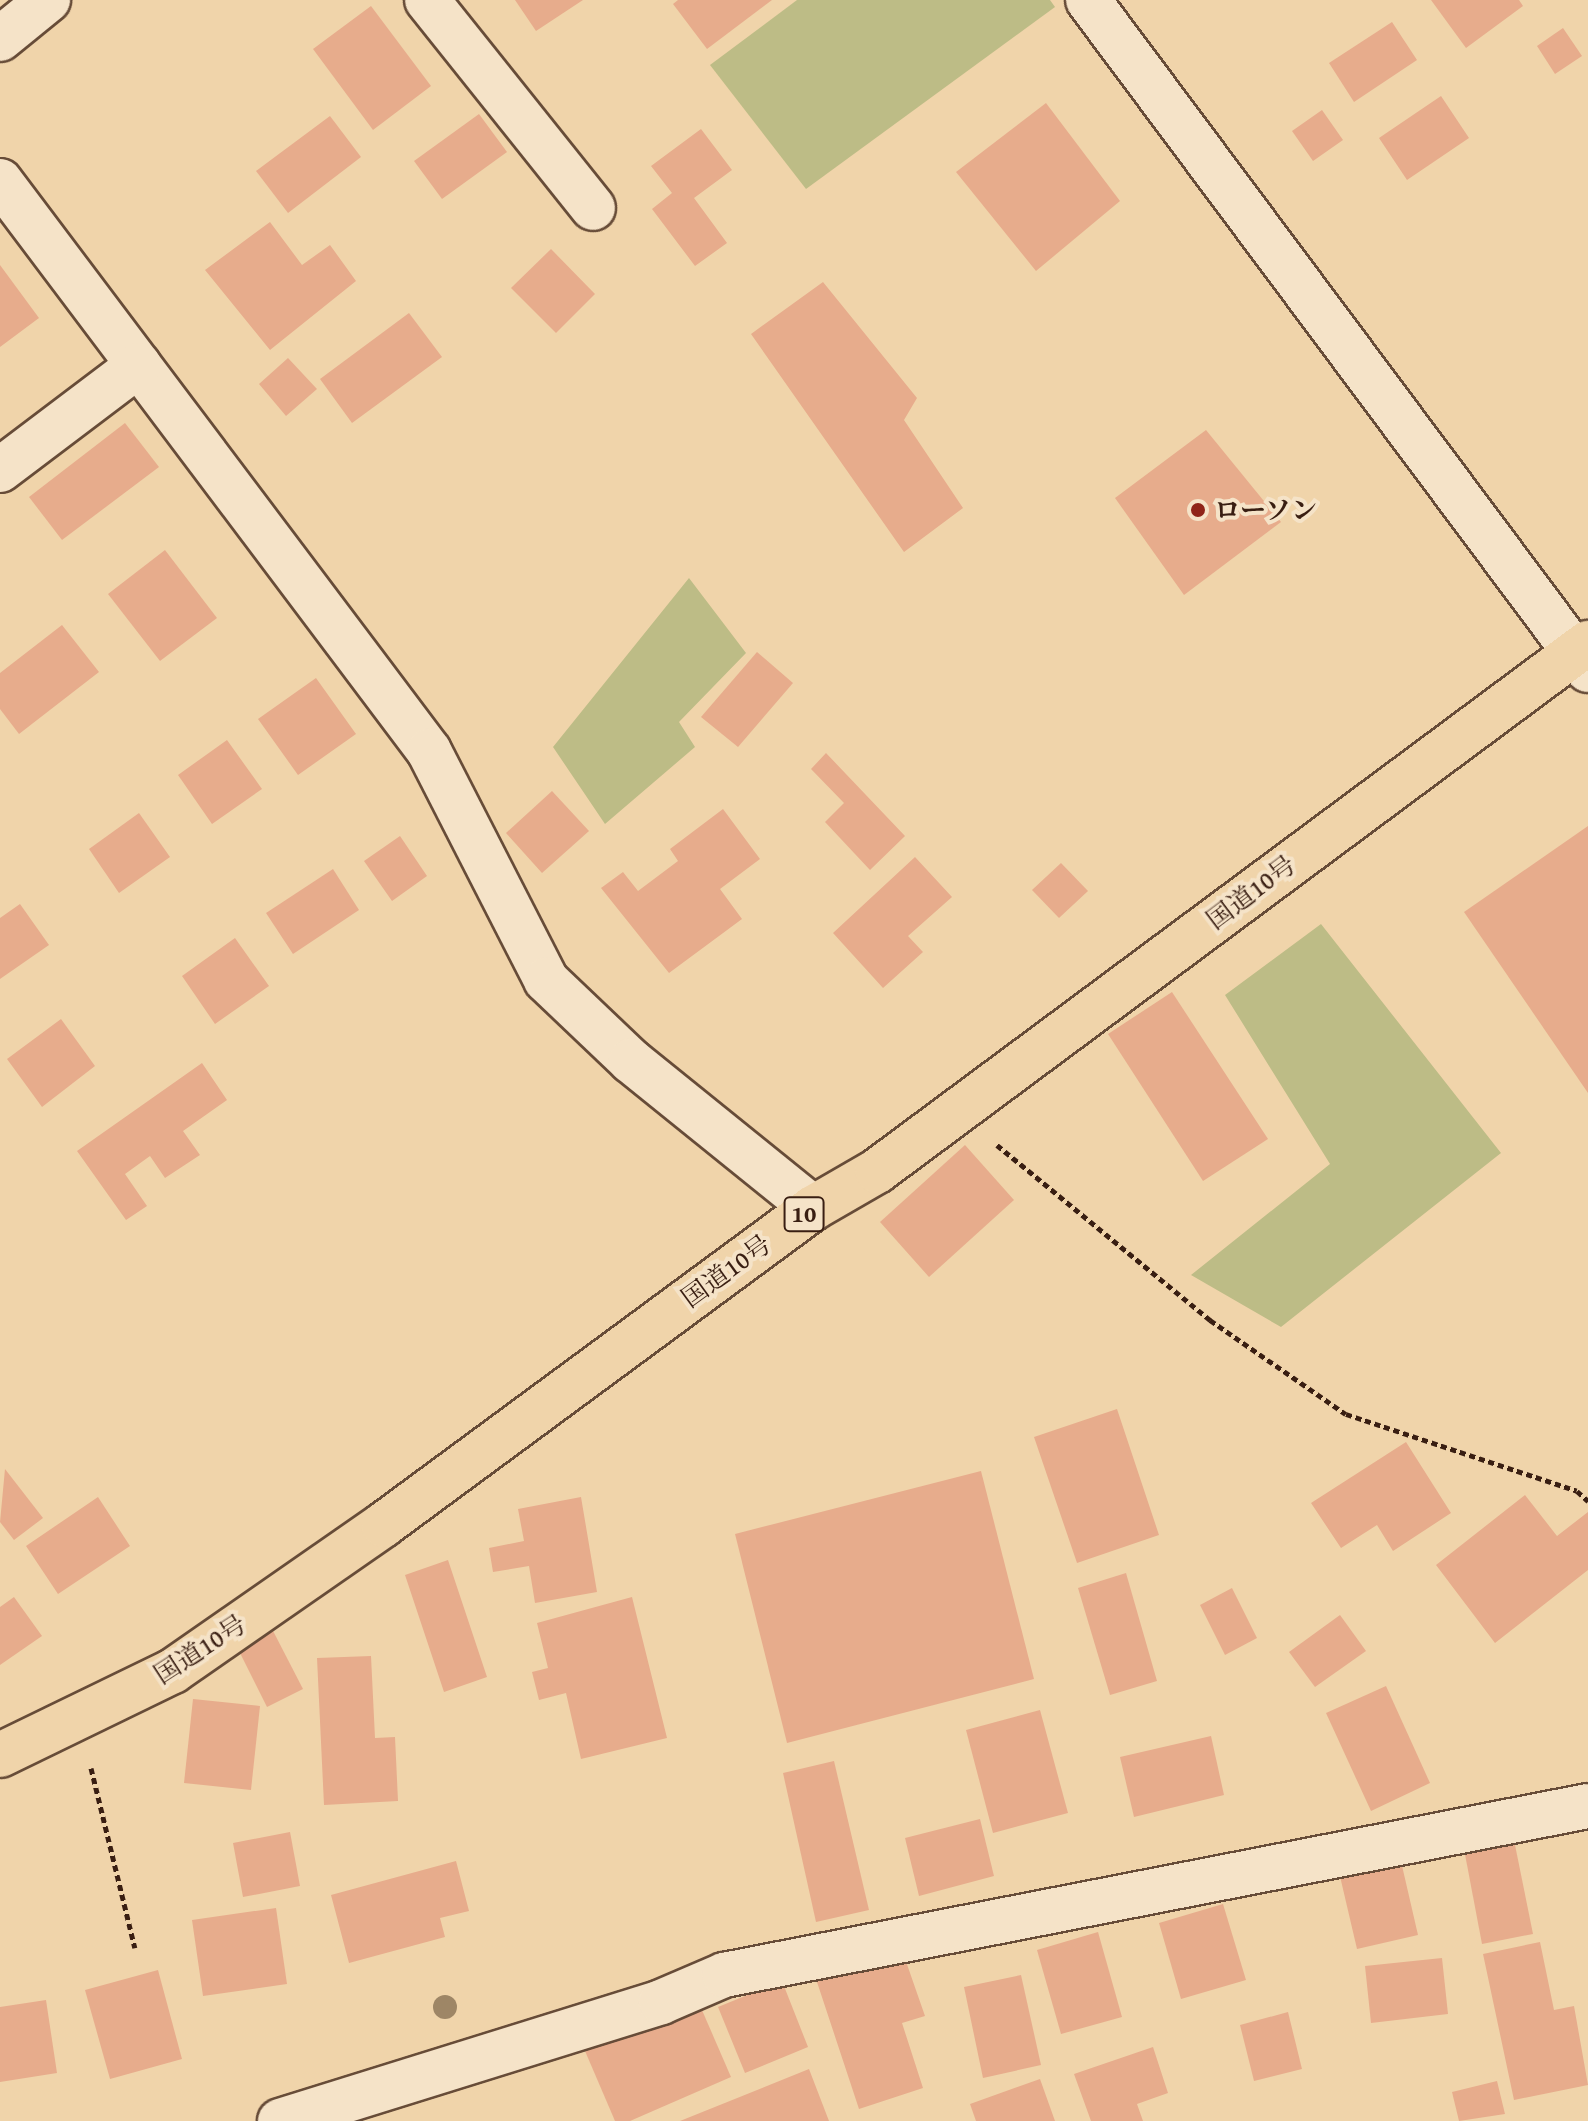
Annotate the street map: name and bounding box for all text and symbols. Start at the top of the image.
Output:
place label: ローソン [1214,494,1318,526]
marker: ローソン [1189,501,1207,519]
street label: 国道10号 [1200,849,1302,935]
road number: 10 [782,1194,826,1234]
street label: 国道10号 [675,1228,777,1314]
street label: 国道10号 [148,1608,252,1690]

